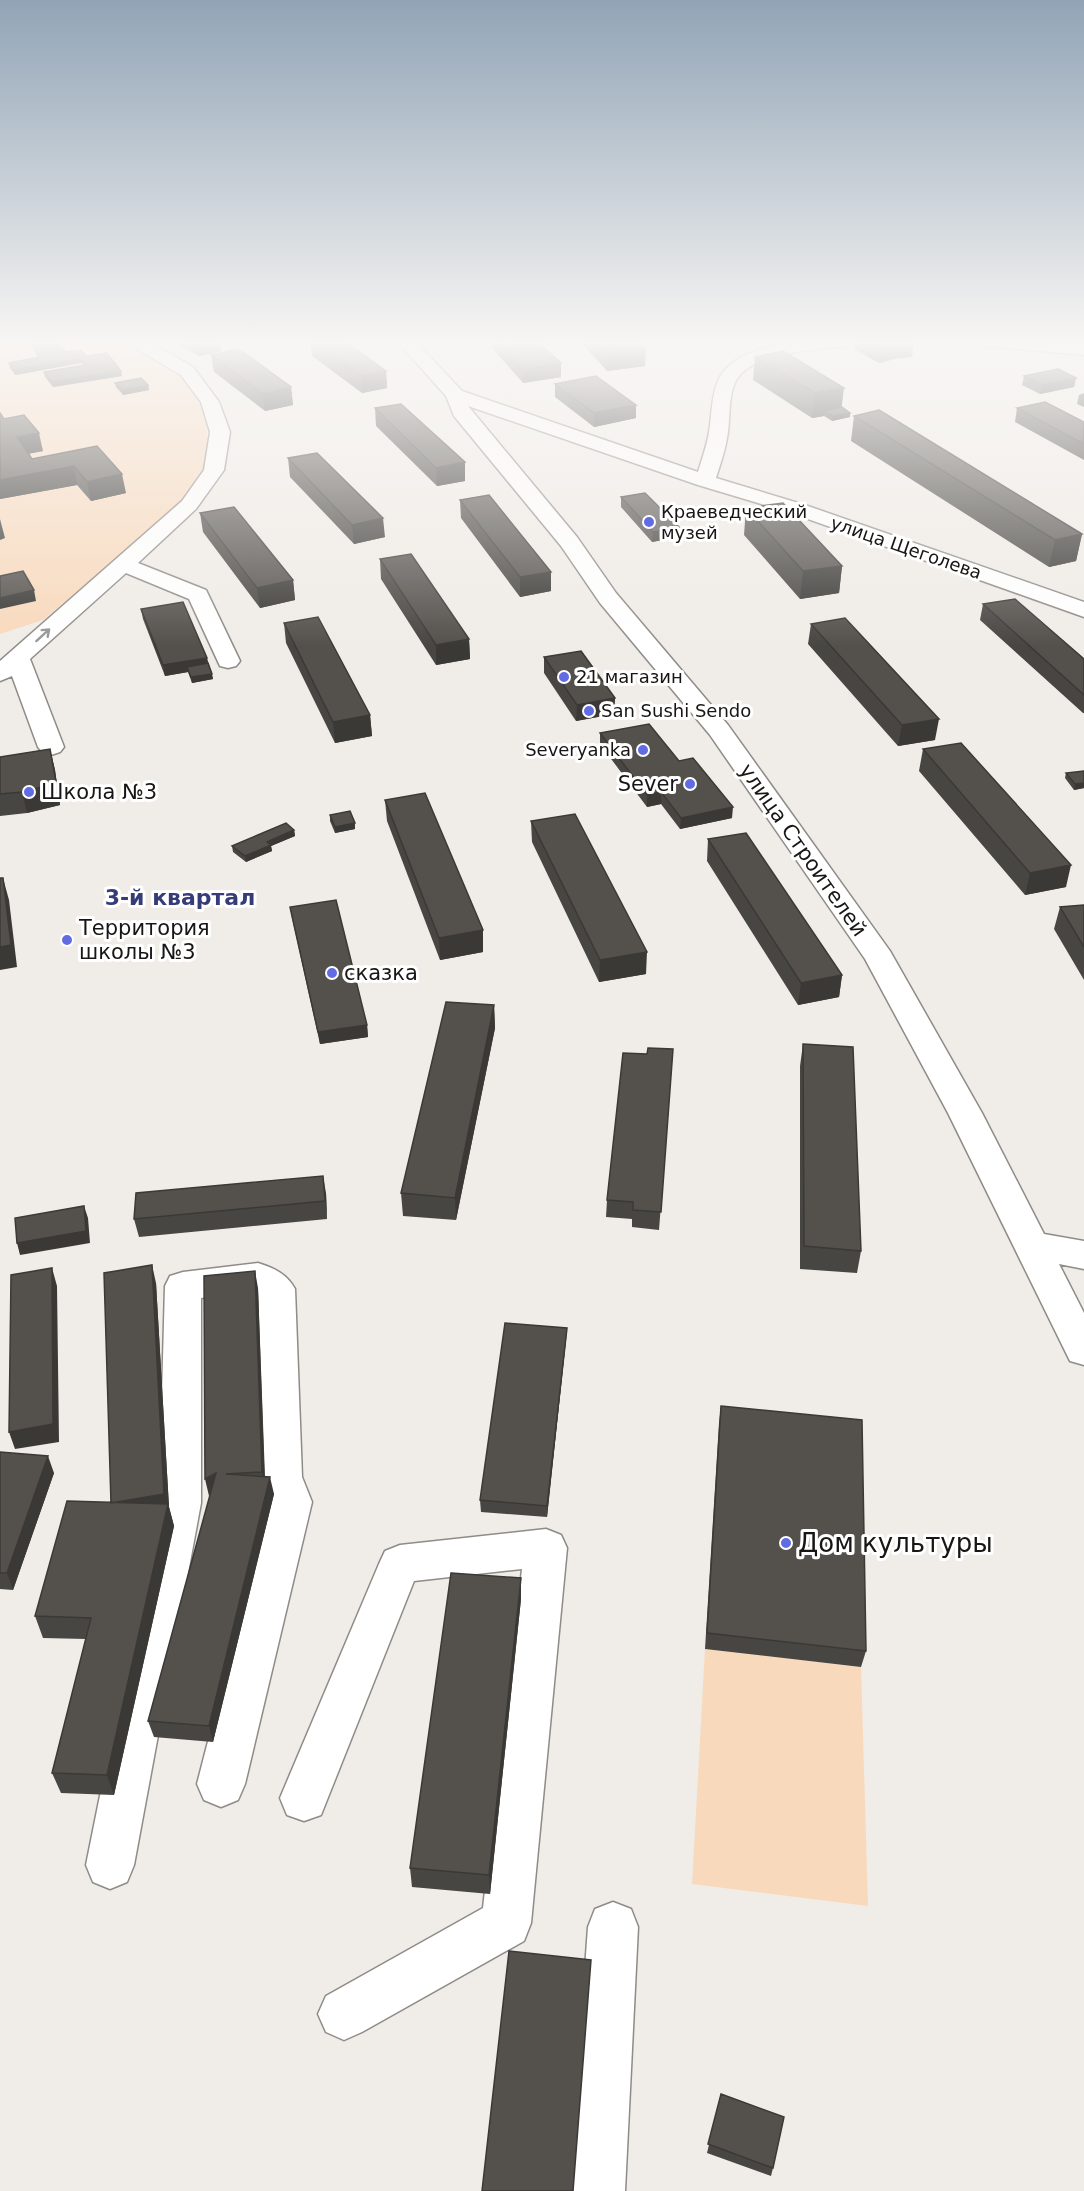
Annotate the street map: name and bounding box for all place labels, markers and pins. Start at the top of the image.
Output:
place label: Краеведческий музей [661,501,807,543]
marker: Краеведческий музей [642,515,656,529]
place label: 21 магазин [576,666,683,687]
marker: 21 магазин [557,670,571,684]
place label: San Sushi Sendo [601,700,751,721]
marker: San Sushi Sendo [582,704,596,718]
place label: Severyanka [525,739,631,760]
marker: Severyanka [636,743,650,757]
place label: Sever [618,772,678,796]
marker: Sever [683,777,697,791]
place label: Школа №3 [41,780,157,804]
marker: Школа №3 [22,785,36,799]
place label: Территория школы №3 [78,916,210,964]
marker: Территория школы №3 [60,933,74,947]
place label: сказка [344,961,418,985]
marker: сказка [325,966,339,980]
place label: Дом культуры [798,1528,993,1558]
marker: Дом культуры [779,1536,793,1550]

